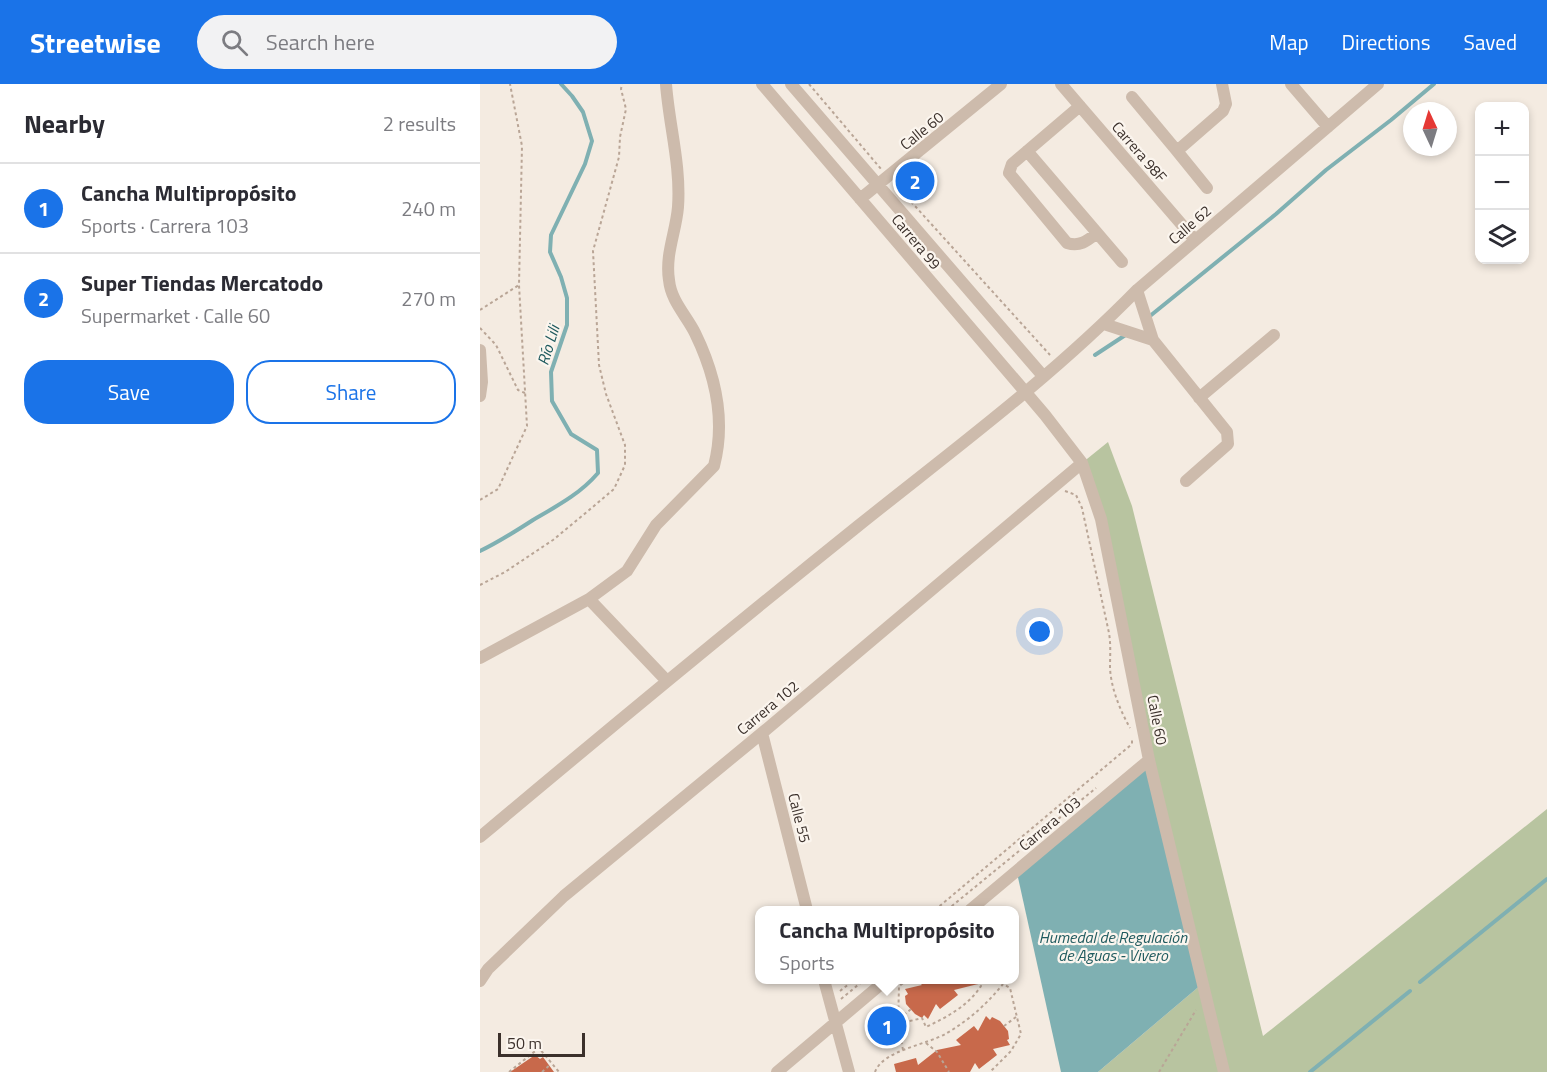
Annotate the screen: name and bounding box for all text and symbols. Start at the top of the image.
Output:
search box [197,15,617,69]
text: Streetwise [30,21,161,64]
text: Search here [266,25,375,59]
icon: search [218,26,251,59]
text: Map [1269,26,1309,58]
text: Directions [1342,26,1431,58]
text: Saved [1464,26,1517,58]
north arrow [1403,102,1457,156]
map controls [1475,102,1529,264]
button: + [1475,102,1529,156]
text: Nearby [24,104,105,143]
street label: Calle 60 [895,106,948,155]
text: 2 results [383,108,456,139]
street label: Carrera 98F [1106,116,1172,187]
button: − [1475,156,1529,210]
pin: 2 [896,158,934,204]
text: Cancha Multipropósito [81,176,296,210]
text: 1 [38,193,49,224]
text: 240 m [401,193,456,224]
street label: Calle 62 [1163,199,1216,250]
street label: Carrera 99 [886,209,946,274]
text: Sports · Carrera 103 [81,210,249,241]
button: layers [1475,210,1529,264]
text: Super Tiendas Mercatodo [81,266,323,300]
text: 2 [38,283,49,314]
text: 270 m [401,283,456,314]
text: Supermarket · Calle 60 [81,300,270,331]
water label: Río Lili [531,320,566,368]
button: Save [24,360,234,424]
button: Share [246,360,456,424]
your location [1025,617,1054,646]
street label: Carrera 102 [732,675,804,740]
street label: Calle 60 [1141,693,1174,747]
street label: Calle 55 [782,791,817,845]
street label: Carrera 103 [1014,791,1086,856]
popup [755,906,1019,984]
text: Cancha Multipropósito [779,913,995,947]
water label: Humedal de Regulación de Aguas - Vivero [1039,925,1188,967]
text: Sports [779,947,834,978]
pin: 1 [868,1004,906,1048]
scale bar [498,1030,585,1058]
text: 50 m [507,1031,542,1055]

